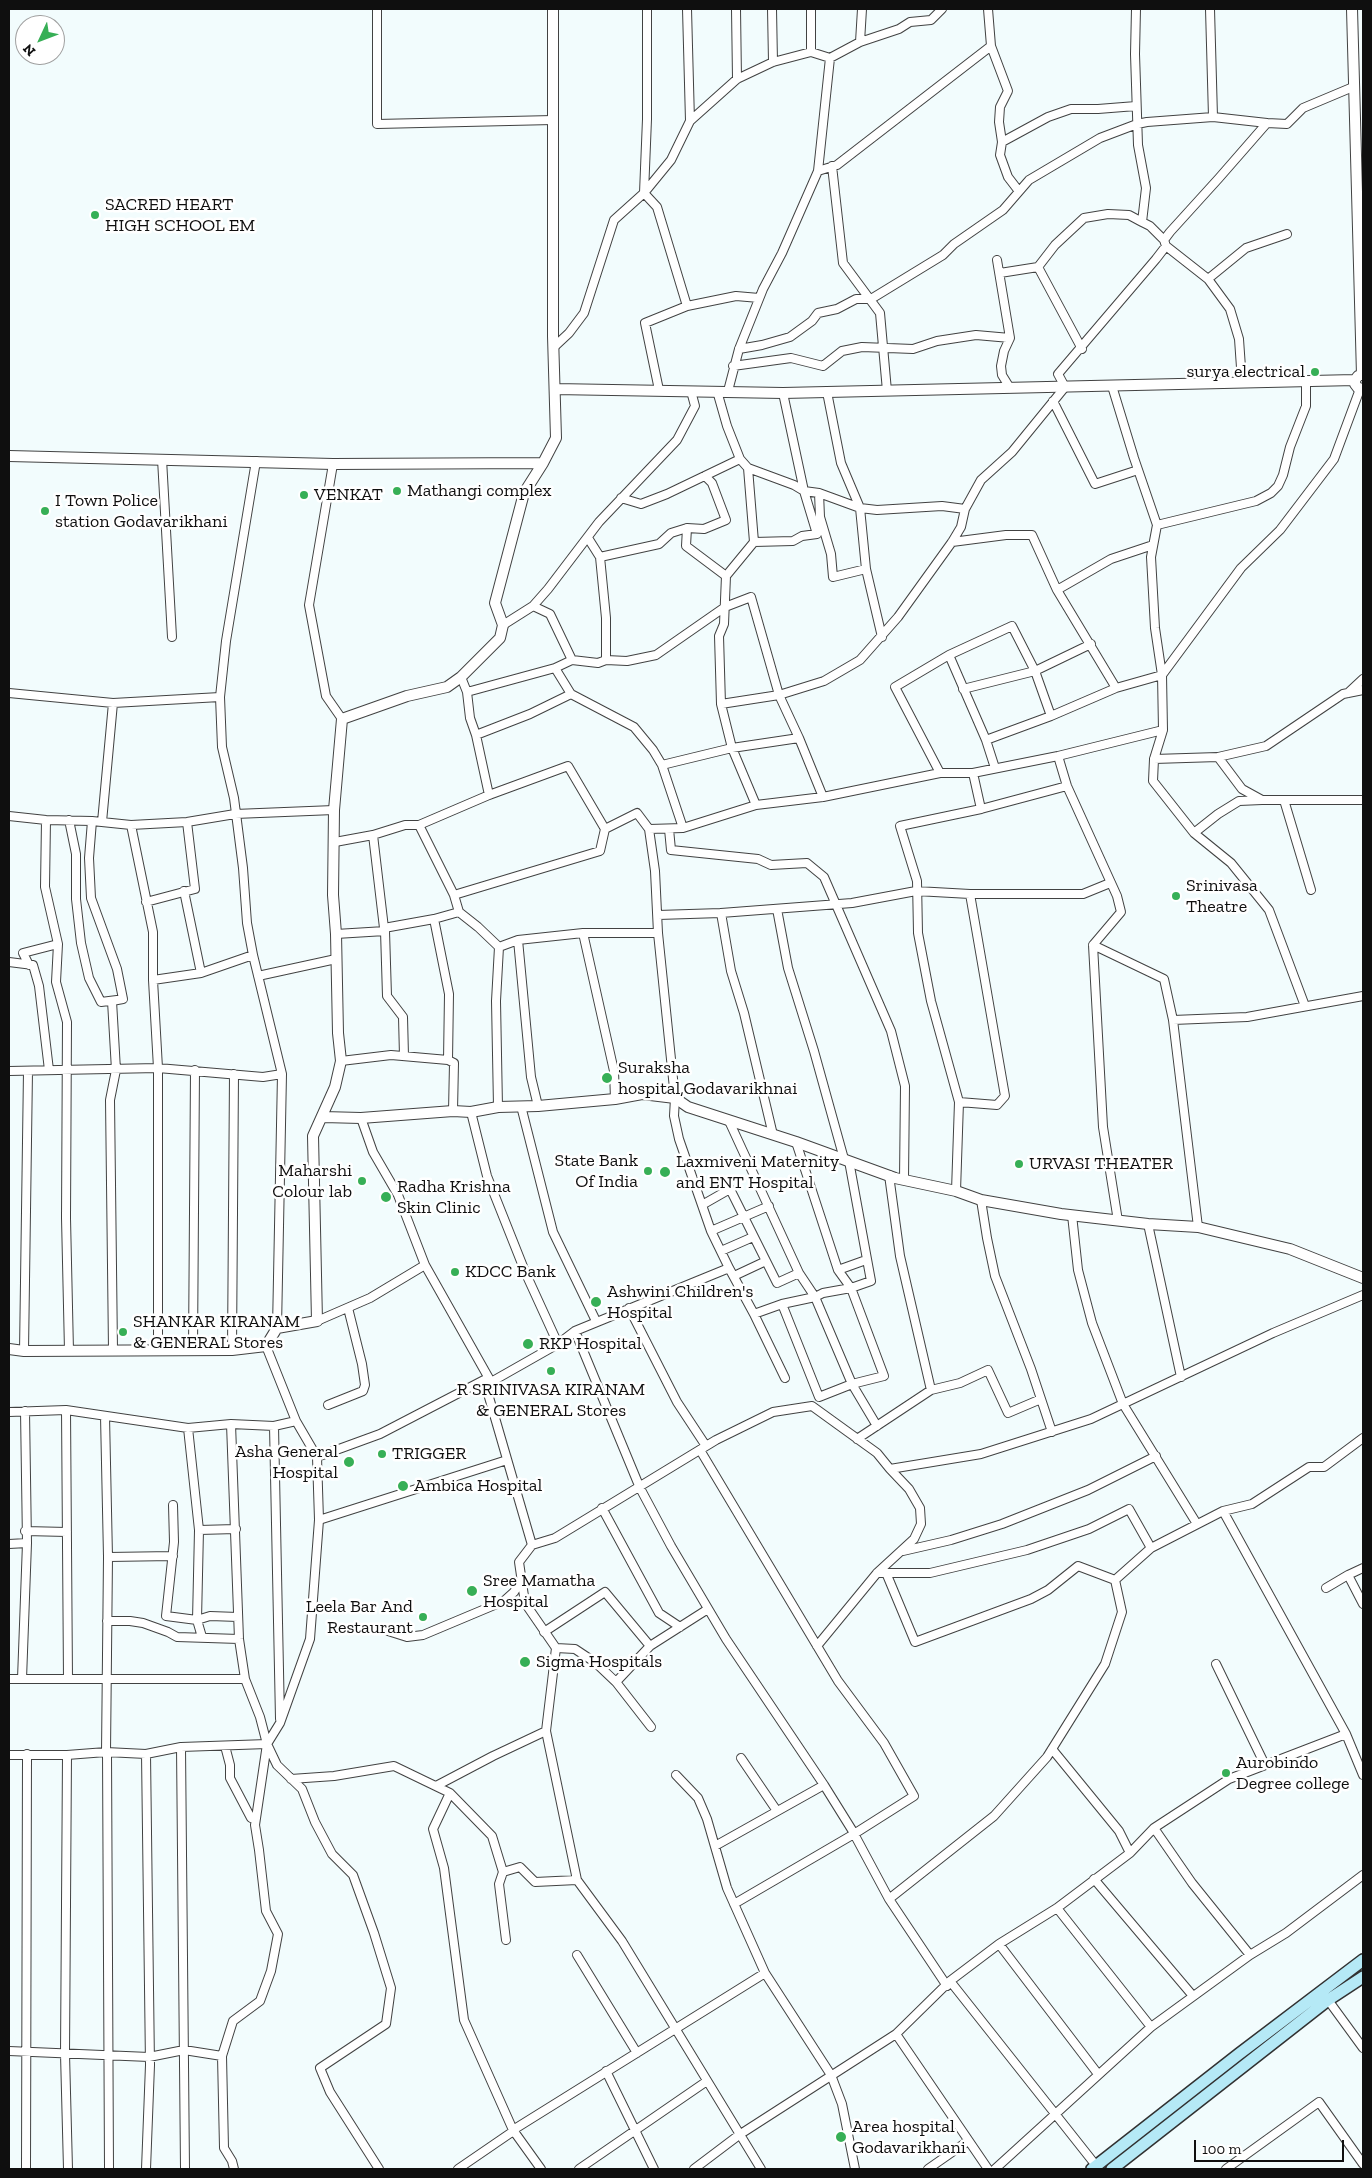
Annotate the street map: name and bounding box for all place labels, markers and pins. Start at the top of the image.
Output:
place label: SACRED HEART HIGH SCHOOL EM [105,194,255,236]
marker: SACRED HEART HIGH SCHOOL EM [89,209,101,221]
place label: surya electrical [1186,361,1305,383]
marker: surya electrical [1309,366,1321,378]
place label: Mathangi complex [407,480,551,502]
place label: VENKAT [314,484,383,506]
marker: Mathangi complex [391,485,403,497]
marker: VENKAT [298,489,310,501]
place label: I Town Police station Godavarikhani [55,490,227,532]
marker: I Town Police station Godavarikhani [39,505,51,517]
place label: Srinivasa Theatre [1186,875,1258,918]
marker: Srinivasa Theatre [1170,890,1182,902]
place label: Suraksha hospital,Godavarikhnai [618,1057,797,1100]
marker: Suraksha hospital,Godavarikhnai [600,1071,614,1085]
place label: State Bank Of India [555,1150,638,1192]
place label: Laxmiveni Maternity and ENT Hospital [676,1151,839,1194]
place label: URVASI THEATER [1029,1153,1173,1175]
marker: URVASI THEATER [1013,1158,1025,1170]
place label: Maharshi Colour lab [272,1160,352,1202]
marker: State Bank Of India [642,1165,654,1177]
marker: Laxmiveni Maternity and ENT Hospital [658,1165,672,1179]
marker: Maharshi Colour lab [356,1175,368,1187]
place label: Radha Krishna Skin Clinic [397,1176,511,1218]
marker: Radha Krishna Skin Clinic [379,1190,393,1204]
place label: KDCC Bank [465,1261,556,1283]
marker: KDCC Bank [449,1266,461,1278]
place label: Ashwini Children's Hospital [607,1281,753,1324]
marker: Ashwini Children's Hospital [589,1295,603,1309]
place label: SHANKAR KIRANAM & GENERAL Stores [133,1311,300,1354]
marker: SHANKAR KIRANAM & GENERAL Stores [117,1326,129,1338]
place label: RKP Hospital [539,1333,641,1355]
marker: RKP Hospital [521,1337,535,1351]
marker: R SRINIVASA KIRANAM & GENERAL Stores [545,1365,557,1377]
place label: R SRINIVASA KIRANAM & GENERAL Stores [457,1379,645,1422]
place label: Asha General Hospital [235,1441,338,1484]
place label: TRIGGER [392,1443,466,1465]
marker: TRIGGER [376,1448,388,1460]
marker: Asha General Hospital [342,1455,356,1469]
place label: Ambica Hospital [414,1475,542,1497]
marker: Ambica Hospital [396,1479,410,1493]
place label: Sree Mamatha Hospital [483,1570,595,1612]
marker: Sree Mamatha Hospital [465,1584,479,1598]
place label: Leela Bar And Restaurant [306,1596,413,1638]
marker: Leela Bar And Restaurant [417,1611,429,1623]
place label: Sigma Hospitals [536,1651,662,1673]
marker: Sigma Hospitals [518,1655,532,1669]
place label: Aurobindo Degree college [1236,1752,1349,1795]
marker: Aurobindo Degree college [1220,1767,1232,1779]
place label: Area hospital Godavarikhani [852,2116,966,2158]
marker: Area hospital Godavarikhani [834,2130,848,2144]

